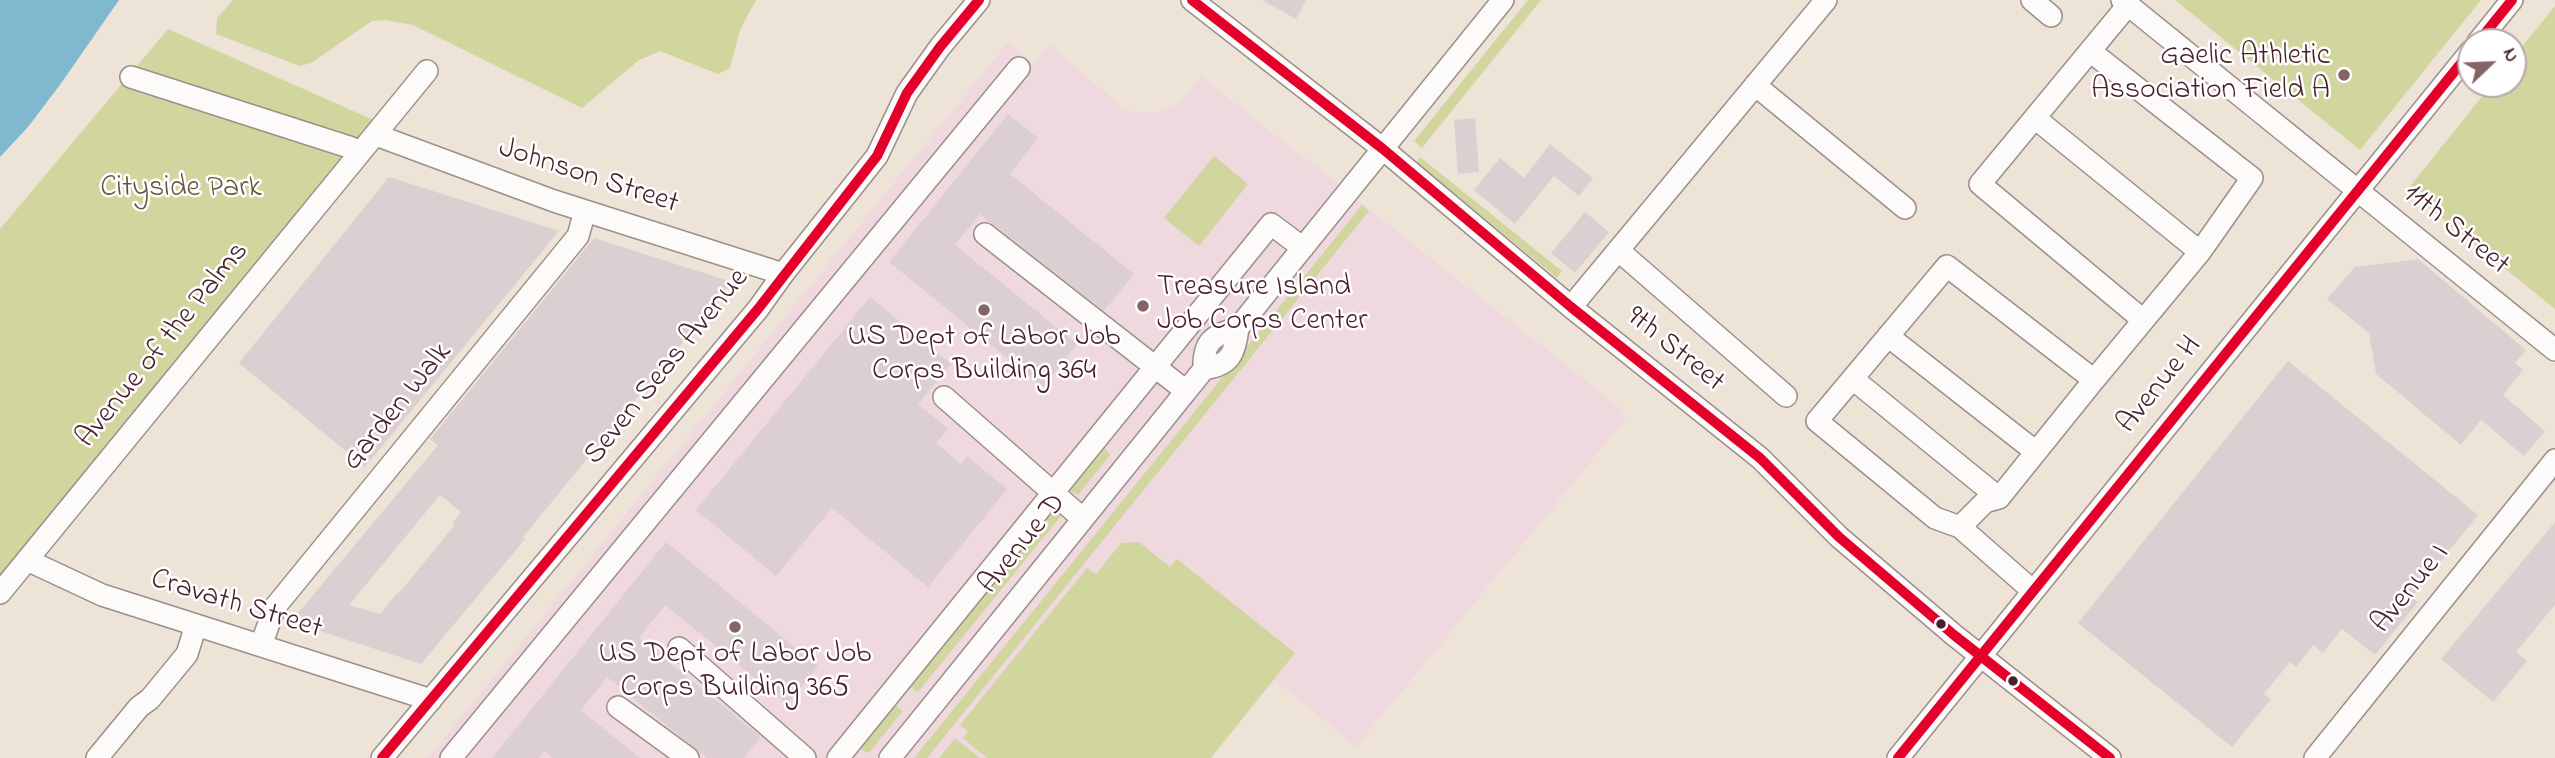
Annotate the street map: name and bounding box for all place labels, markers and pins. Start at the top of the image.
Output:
place label: Gaelic Athletic Association Field A [2091,40,2330,110]
marker: Gaelic Athletic Association Field A [2336,67,2352,83]
place label: Treasure Island Job Corps Center [1157,271,1368,342]
marker: Treasure Island Job Corps Center [1135,298,1151,314]
marker: US Dept of Labor Job Corps Building 364 [976,302,992,318]
place label: US Dept of Labor Job Corps Building 364 [848,321,1120,392]
unlabelled marker [1934,617,1948,631]
marker: US Dept of Labor Job Corps Building 365 [727,619,743,635]
place label: US Dept of Labor Job Corps Building 365 [599,638,871,708]
unlabelled marker [2006,674,2020,688]

